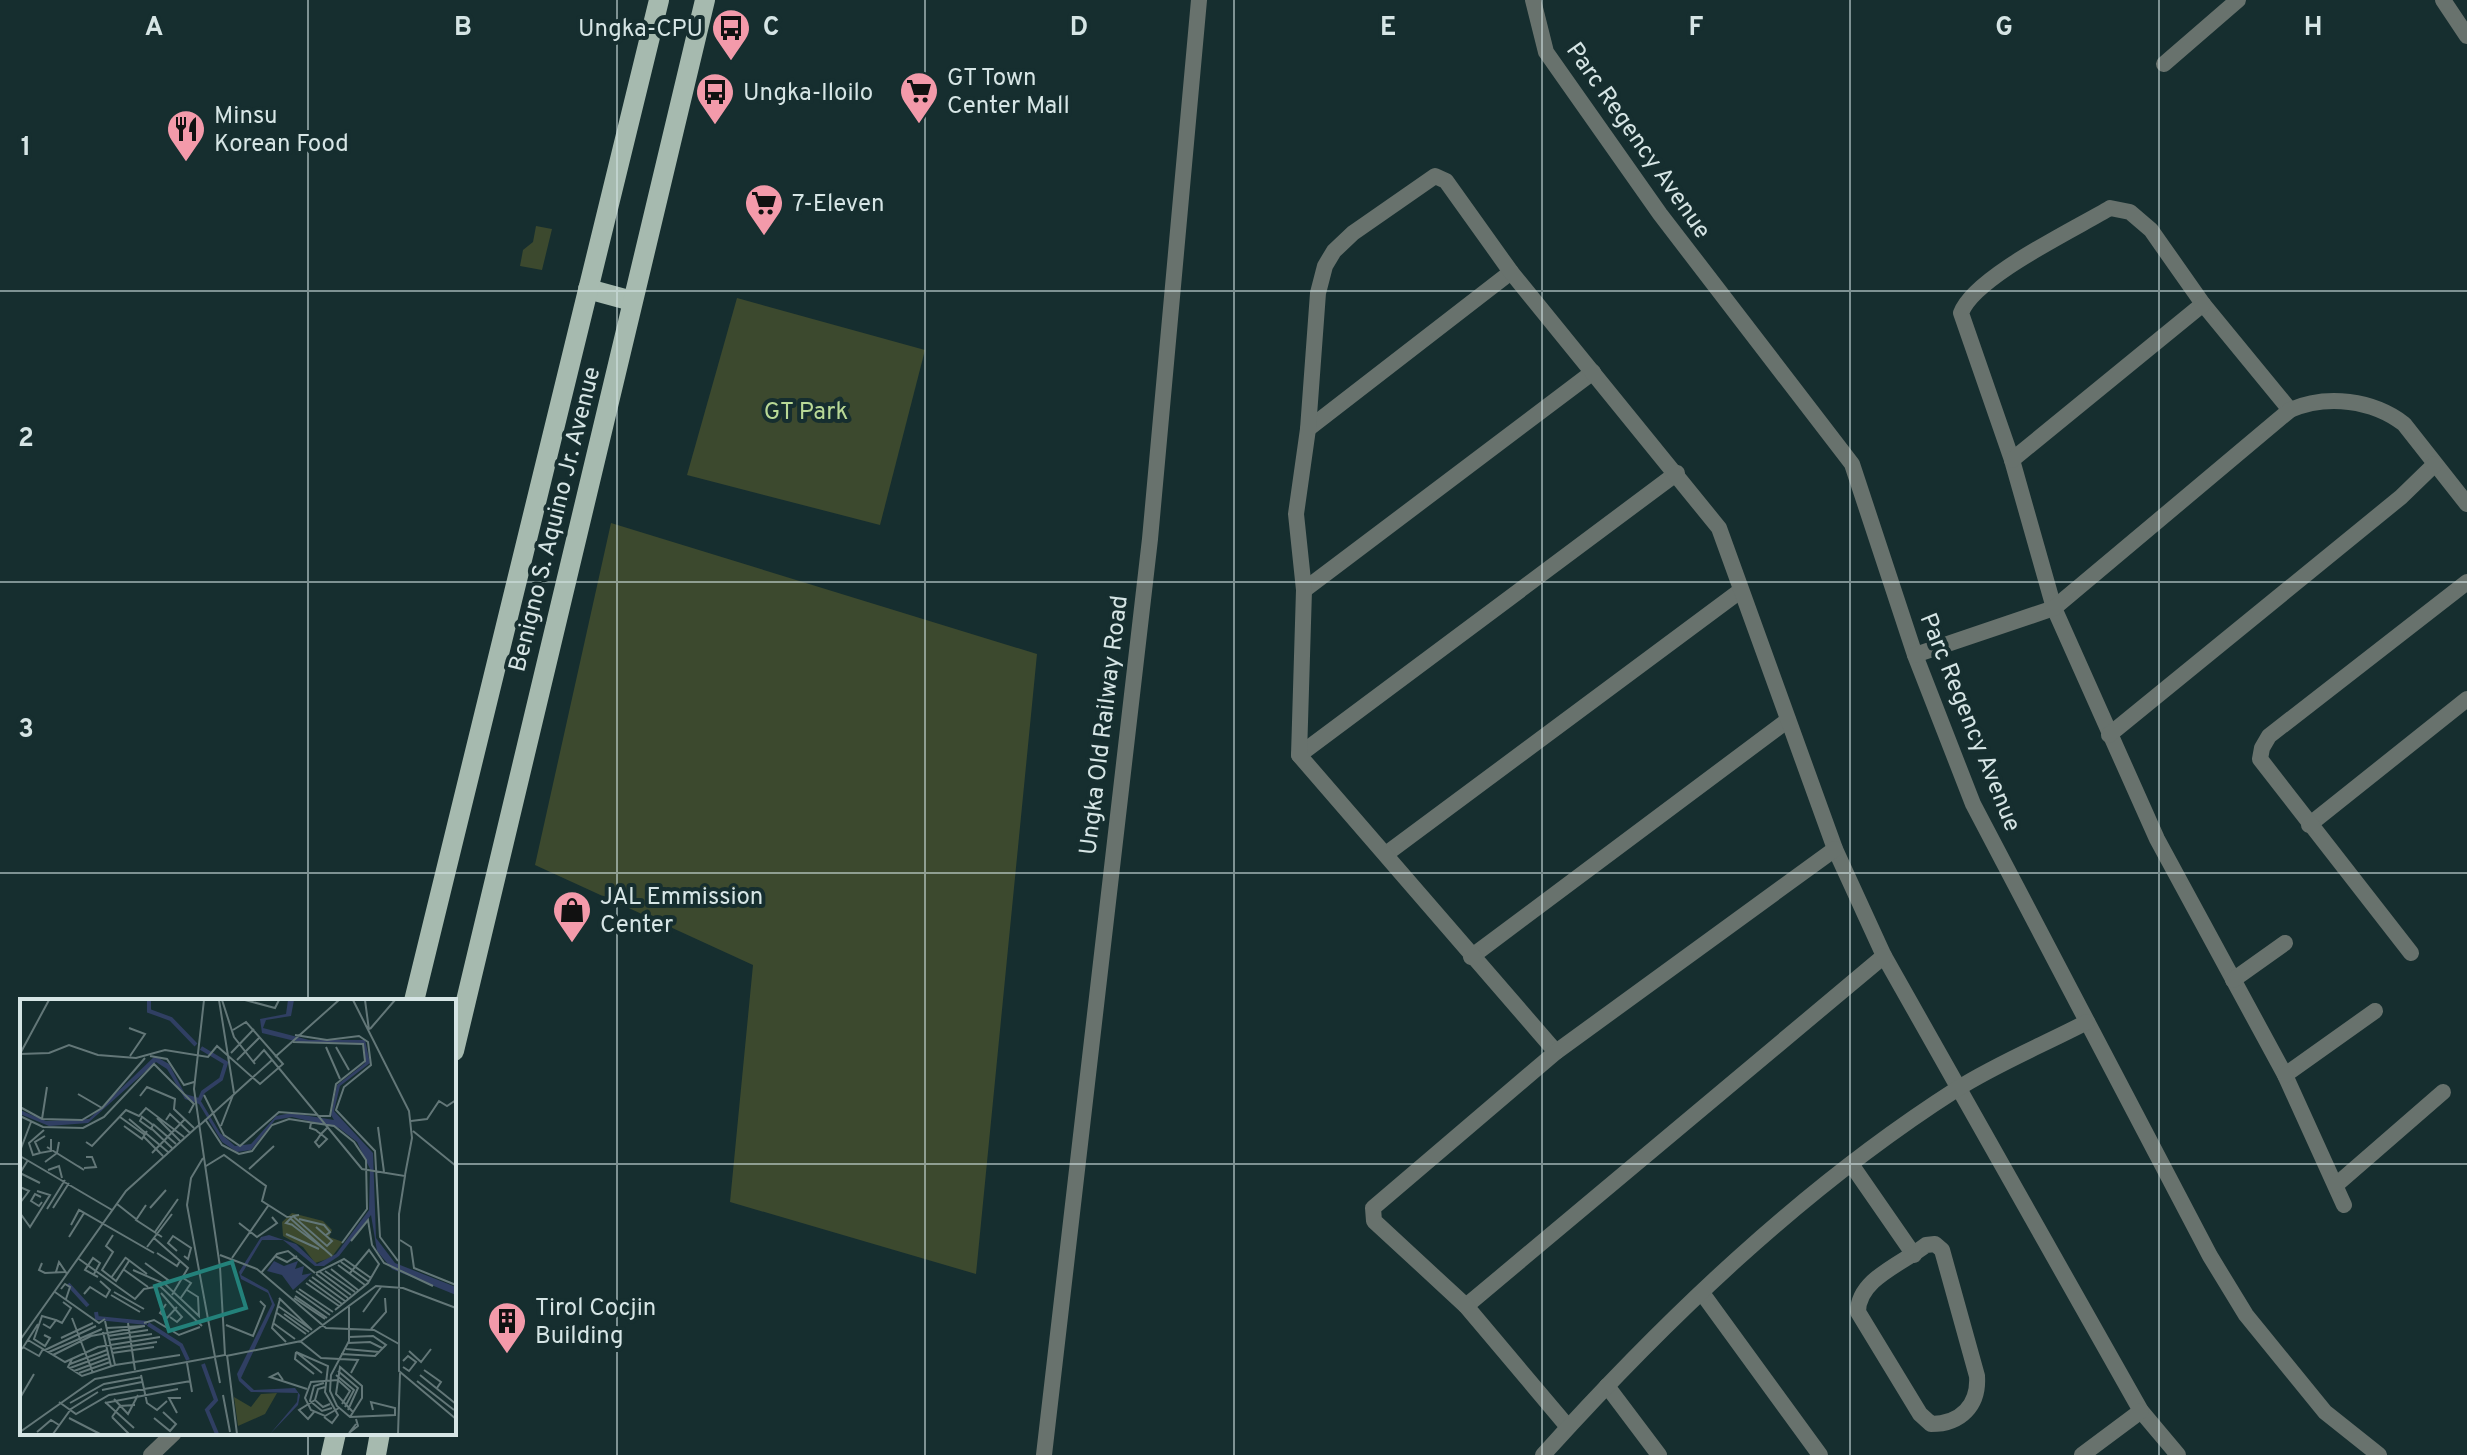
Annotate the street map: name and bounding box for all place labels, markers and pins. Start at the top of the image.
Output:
bus stop icon: Ungka-CPU [710,7,752,62]
place label: Ungka-CPU [578,15,703,45]
place label: GT Town Center Mall [947,64,1070,122]
supermarket icon: GT Town Center Mall [898,70,940,125]
bus stop icon: Ungka-Iloilo [694,71,736,126]
place label: Ungka-Iloilo [743,79,873,109]
place label: Minsu Korean Food [214,102,349,160]
restaurant icon: Minsu Korean Food [165,108,207,163]
supermarket icon: 7-Eleven [743,182,785,237]
place label: 7-Eleven [792,190,885,220]
place label: JAL Emmission Center [600,883,763,941]
shop icon: JAL Emmission Center [551,889,593,944]
place label: Tirol Cocjin Building [535,1294,656,1352]
building icon: Tirol Cocjin Building [486,1300,528,1355]

